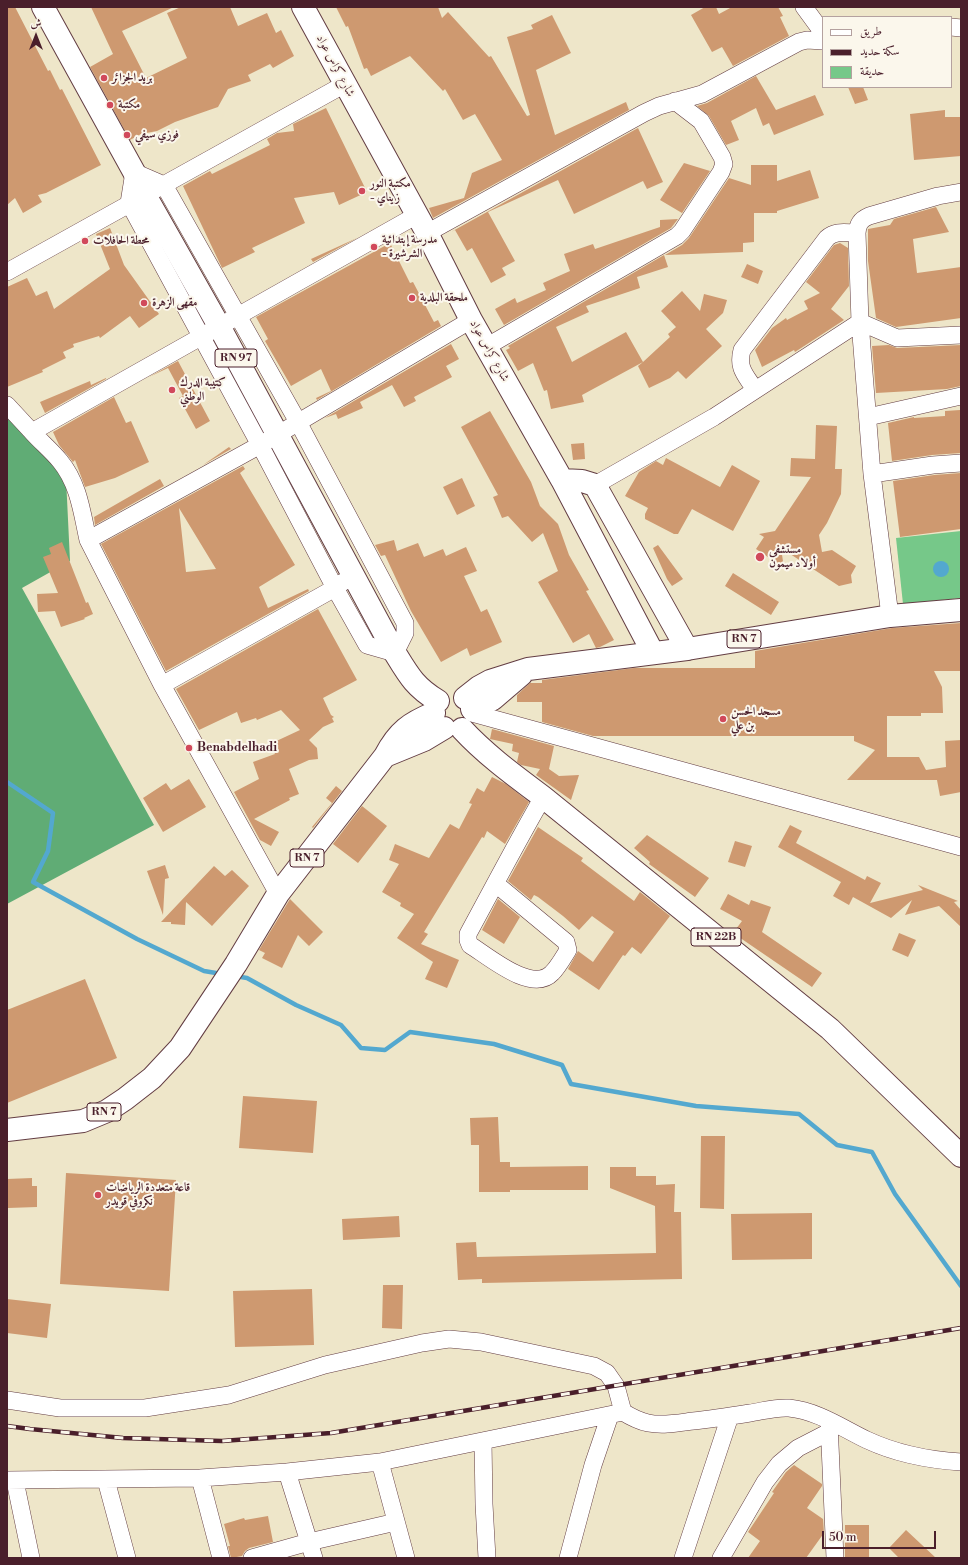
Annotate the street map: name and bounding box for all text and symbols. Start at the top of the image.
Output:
north arrow [16,16,56,56]
legend [822,16,952,88]
text: ش [31,17,41,31]
text: طريق [860,24,882,39]
street label: شارع كراس عواد [313,32,357,100]
text: سكة حديد [860,44,900,59]
text: حديقة [860,64,884,79]
place label: بريد الجزائر [112,71,153,85]
marker: بريد الجزائر [99,73,109,83]
place label: مكتبة [118,98,140,112]
marker: مكتبة [105,100,115,110]
place label: فوزي سيفي [135,128,179,142]
marker: فوزي سيفي [122,130,132,140]
place label: مكتبة النور - زيناي [370,177,411,205]
marker: مكتبة النور - زيناي [357,186,367,196]
place label: مدرسة إبتدائية - الشرشيرة [382,233,437,261]
place label: محطة الحافلات [93,234,149,248]
marker: محطة الحافلات [80,236,90,246]
marker: مدرسة إبتدائية - الشرشيرة [369,242,379,252]
place label: ملحقة البلدية [420,291,468,305]
marker: ملحقة البلدية [407,293,417,303]
place label: مقهى الزهرة [152,296,197,310]
marker: مقهى الزهرة [139,298,149,308]
street label: شارع كراس عواد [466,318,512,384]
road number: RN 97 [215,349,257,367]
place label: كتيبة الدرك الوطني [180,376,226,404]
marker: كتيبة الدرك الوطني [167,385,177,395]
place label: مستشفى أولاد ميمون [769,543,816,571]
marker: مستشفى أولاد ميمون [754,551,766,563]
road number: RN 7 [727,630,761,648]
place label: مسجد الحسن بن علي [731,705,781,733]
marker: مسجد الحسن بن علي [718,714,728,724]
place label: Benabdelhadi [197,741,277,755]
marker: Benabdelhadi [184,743,194,753]
road number: RN 7 [290,849,324,867]
road number: RN 22B [691,928,741,946]
road number: RN 7 [87,1103,121,1121]
place label: قاعة متعددة الرياضات نكروفي قويدر [106,1181,190,1209]
marker: قاعة متعددة الرياضات نكروفي قويدر [93,1190,103,1200]
scale bar [824,1523,938,1549]
text: 50 m [829,1530,857,1545]

